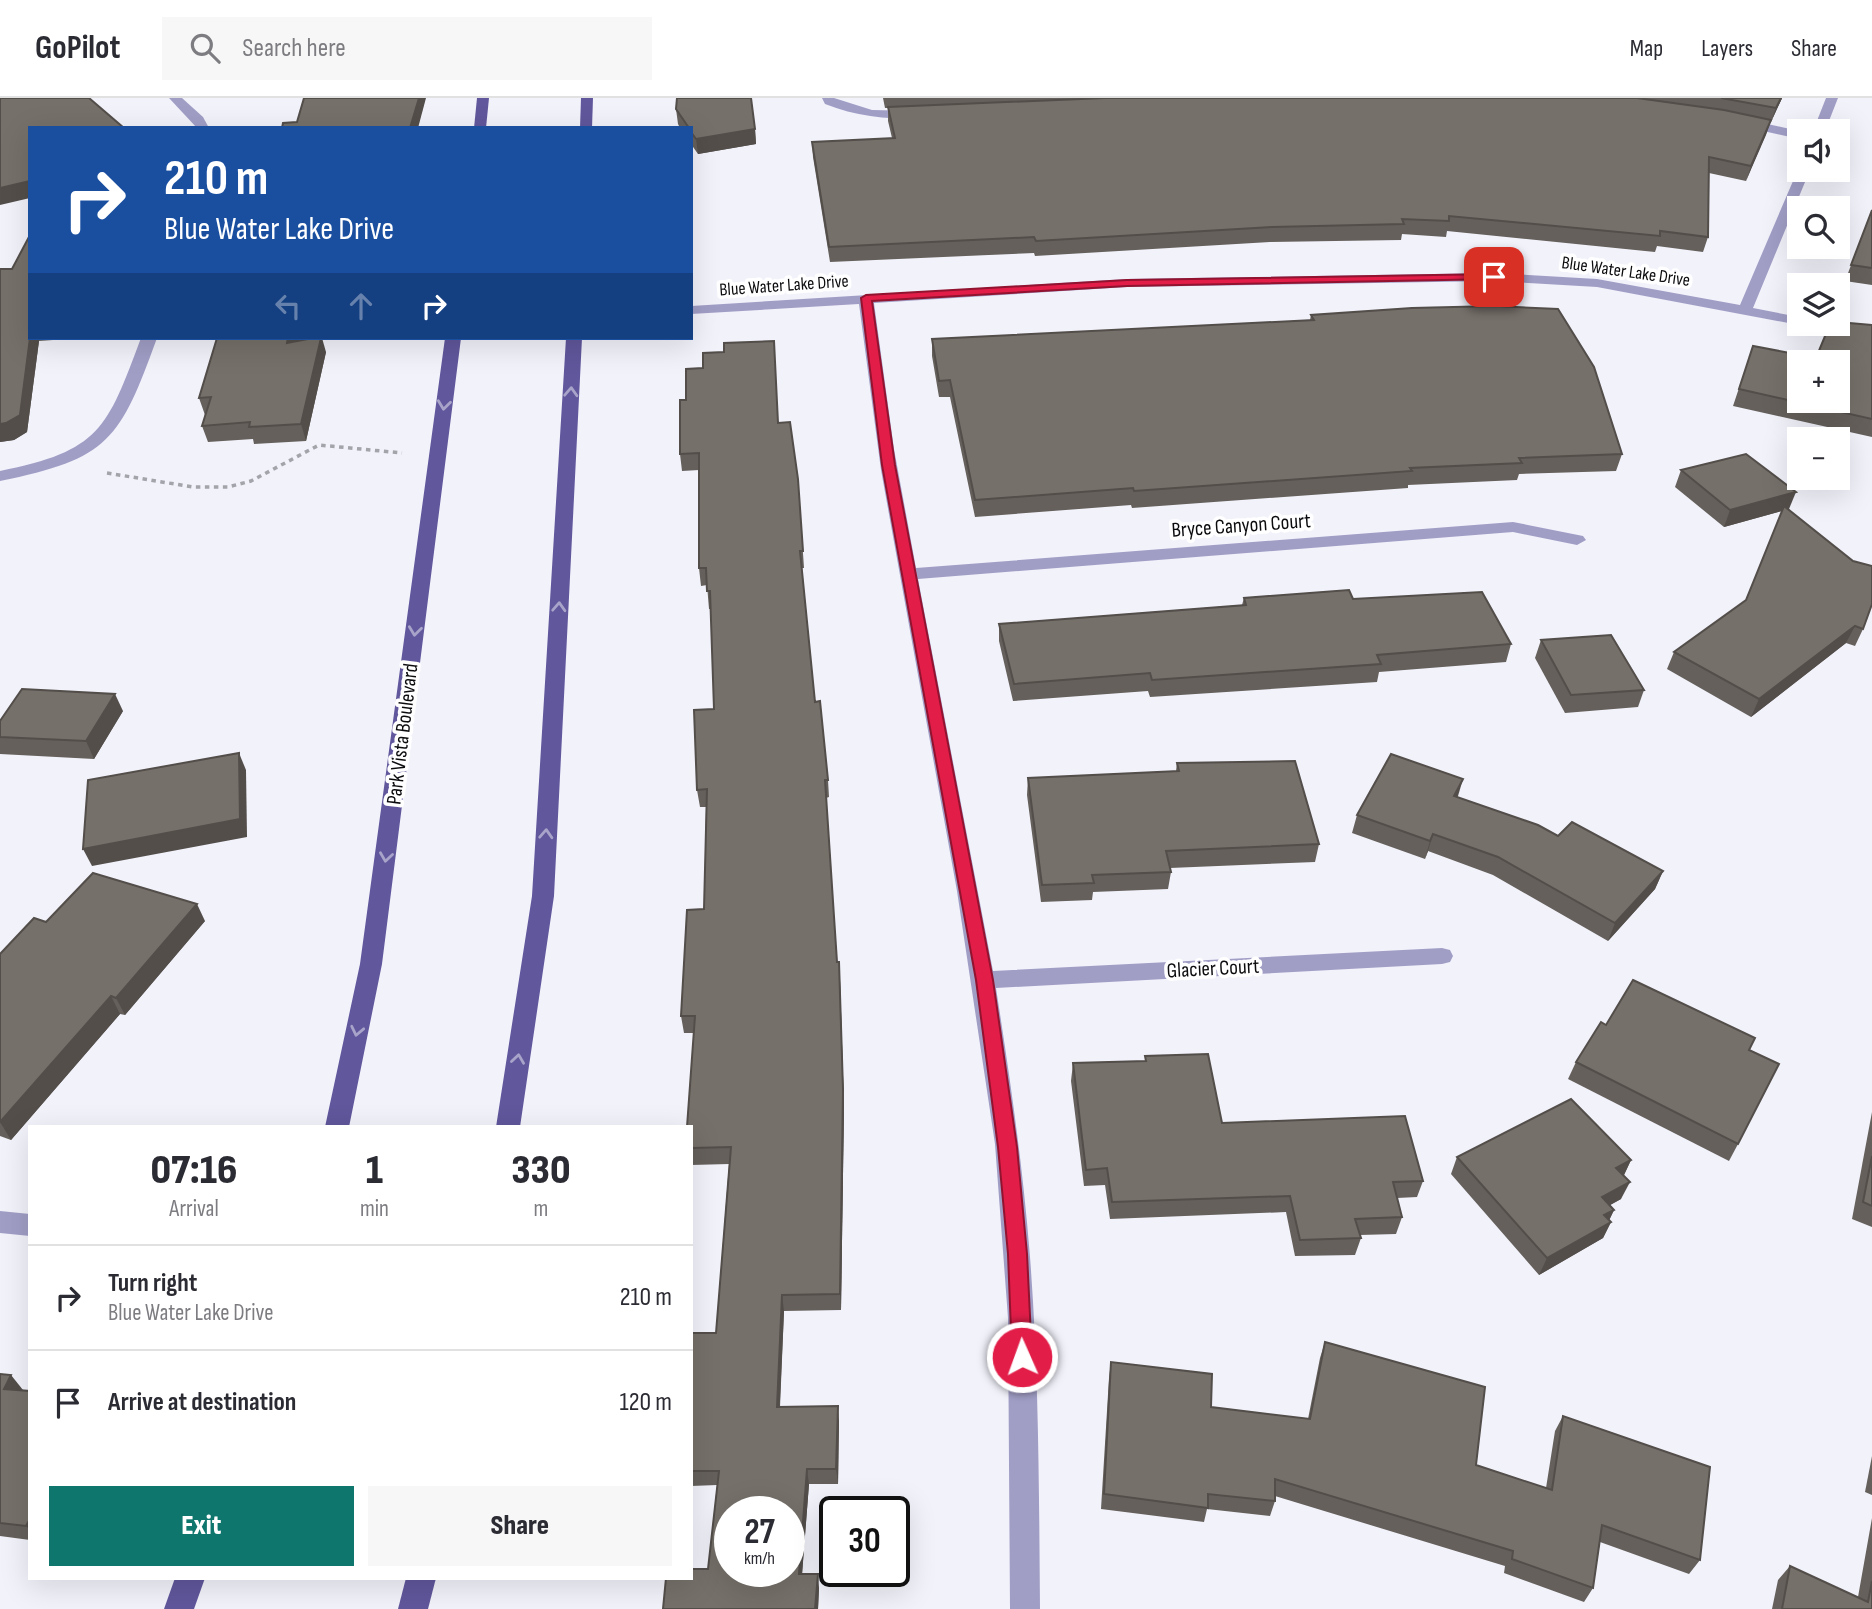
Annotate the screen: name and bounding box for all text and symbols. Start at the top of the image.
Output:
search box [162,17,652,80]
text: GoPilot [35,28,120,68]
icon: search [186,29,224,67]
text: Search here [242,33,346,64]
text: Map [1630,34,1663,63]
text: Layers [1701,34,1753,63]
text: Share [1791,34,1837,63]
map controls [1787,119,1850,490]
button: sound [1787,119,1850,182]
text: 210 m [164,150,268,209]
icon: right [49,154,140,245]
button: search [1787,196,1850,259]
text: Blue Water Lake Drive [164,210,394,249]
pin [1464,247,1524,307]
street label: Blue Water Lake Drive [1560,252,1691,291]
icon: arrive [1475,258,1513,296]
street label: Blue Water Lake Drive [719,271,849,300]
button: layers [1787,273,1850,336]
icon: left [269,287,307,325]
icon: ahead [342,287,380,325]
icon: right [415,287,453,325]
button: + [1787,350,1850,413]
one-way arrow [563,386,578,397]
one-way arrow [436,400,451,411]
button: − [1787,427,1850,490]
street label: Bryce Canyon Court [1171,508,1312,543]
one-way arrow [551,601,566,612]
one-way arrow [408,625,423,637]
street label: Park Vista Boulevard [381,662,424,806]
one-way arrow [539,828,554,839]
one-way arrow [378,851,393,863]
street label: Glacier Court [1166,954,1260,983]
one-way arrow [351,1025,366,1037]
one-way arrow [511,1054,526,1065]
text: 07:16 [150,1145,238,1196]
text: 1 [366,1145,383,1196]
text: 330 [511,1145,571,1196]
text: Arrival [169,1195,219,1223]
text: min [360,1195,389,1223]
text: m [534,1195,548,1223]
text: Turn right [108,1268,197,1299]
icon: right [49,1279,87,1317]
text: 210 m [620,1282,672,1313]
text: Blue Water Lake Drive [108,1299,273,1327]
position arrow [985,1320,1059,1394]
icon: arrive [49,1384,87,1422]
text: Arrive at destination [108,1387,296,1418]
text: 120 m [619,1387,672,1418]
button: Exit [49,1486,354,1566]
button: Share [368,1486,672,1566]
speed limit sign: 30 [819,1496,910,1587]
text: 27 [744,1511,775,1554]
text: km/h [744,1548,775,1569]

